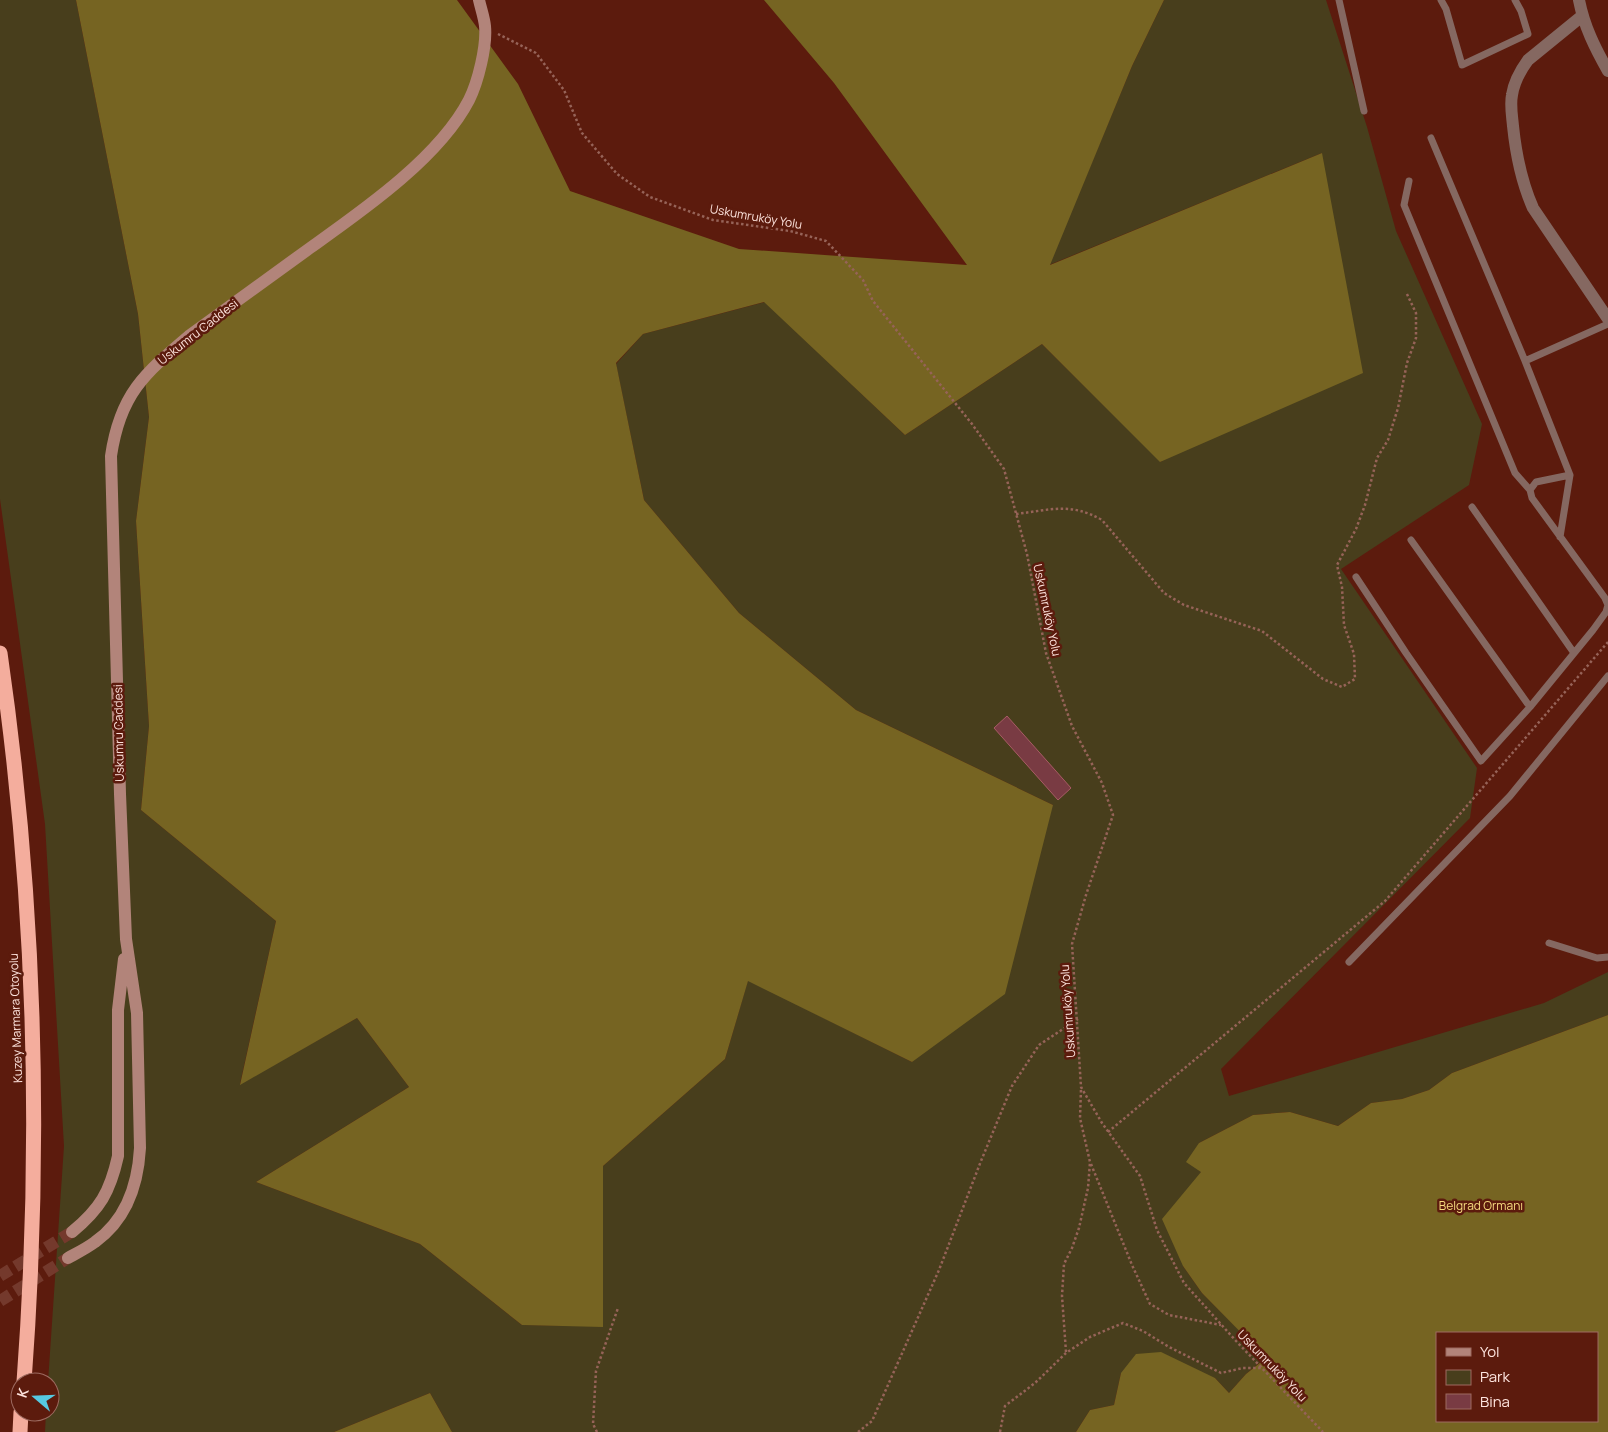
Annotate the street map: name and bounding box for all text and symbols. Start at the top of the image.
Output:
street label: Uskumruköy Yolu [709,200,804,233]
street label: Uskumru Caddesi [154,295,241,368]
street label: Uskumruköy Yolu [1029,562,1066,657]
street label: Uskumru Caddesi [109,684,128,782]
street label: Kuzey Marmara Otoyolu [5,953,26,1083]
street label: Uskumruköy Yolu [1056,964,1079,1058]
park label: Belgrad Ormanı [1439,1197,1523,1214]
street label: Uskumruköy Yolu [1234,1326,1311,1405]
legend [1436,1332,1598,1422]
text: Yol [1480,1341,1500,1362]
text: Park [1480,1366,1510,1387]
north arrow [10,1372,60,1422]
text: K [12,1384,33,1400]
text: Bina [1480,1391,1510,1412]

